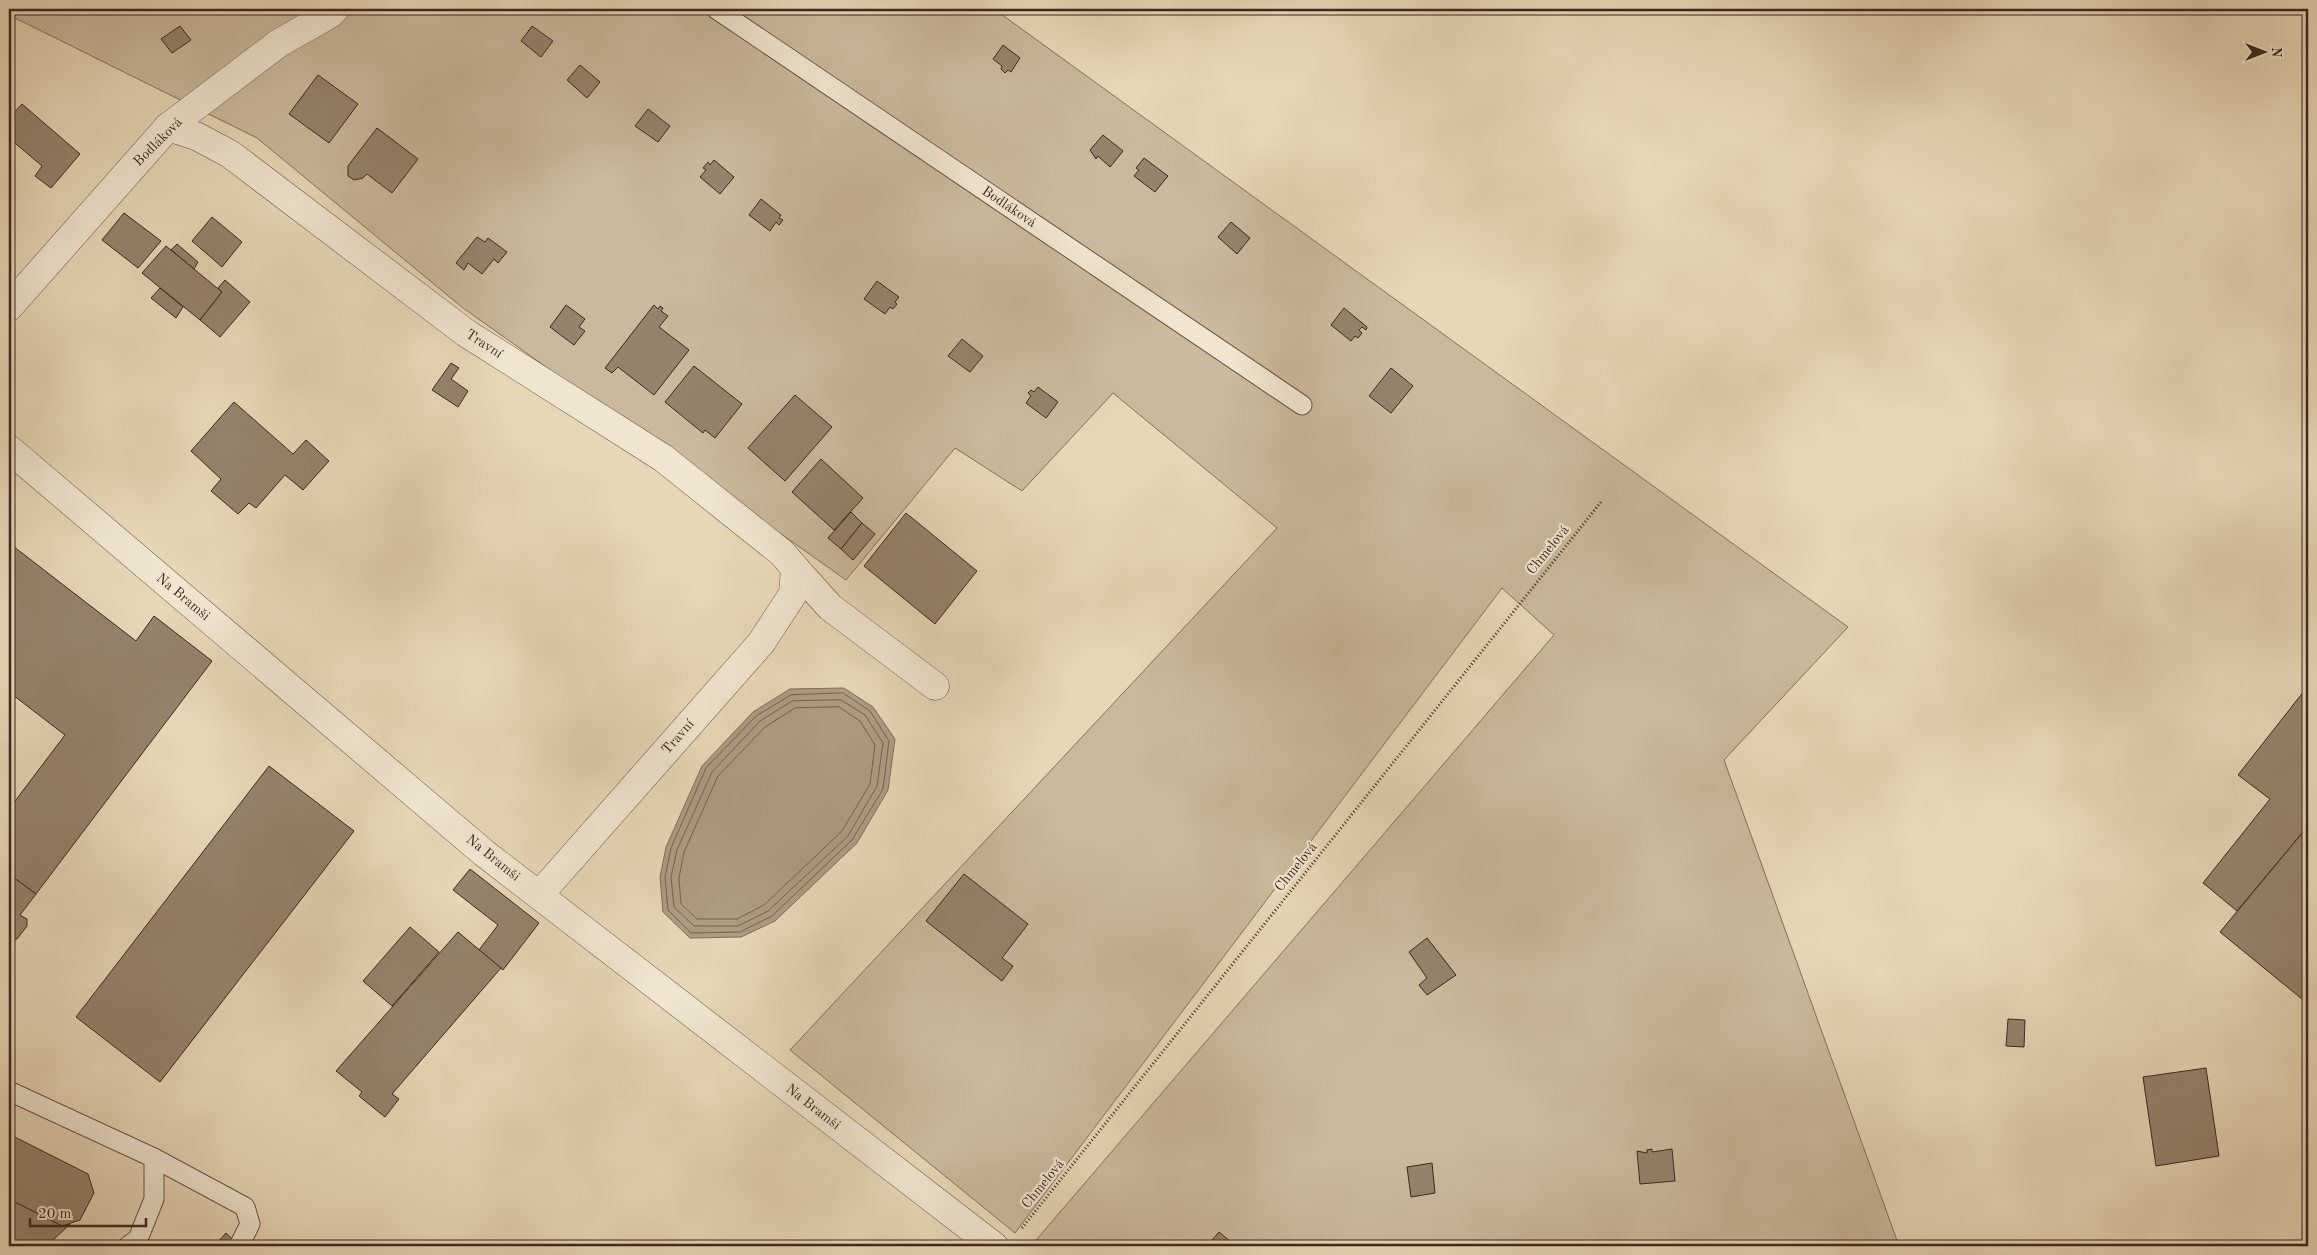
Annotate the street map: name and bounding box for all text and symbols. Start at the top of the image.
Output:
north arrow [2240,28,2290,78]
text: N [2269,47,2283,58]
street label: Bodláková [131,115,185,169]
street label: Bodláková [979,184,1039,230]
street label: Travní [463,327,505,361]
street label: Chmelová [1524,523,1572,577]
street label: Na Bramši [154,571,213,623]
street label: Travní [659,717,697,757]
street label: Na Bramši [463,832,523,884]
street label: Chmelová [1272,840,1320,894]
street label: Na Bramši [783,1082,843,1133]
street label: Chmelová [1019,1157,1067,1211]
scale bar [30,1195,146,1227]
text: 20 m [38,1207,72,1222]

